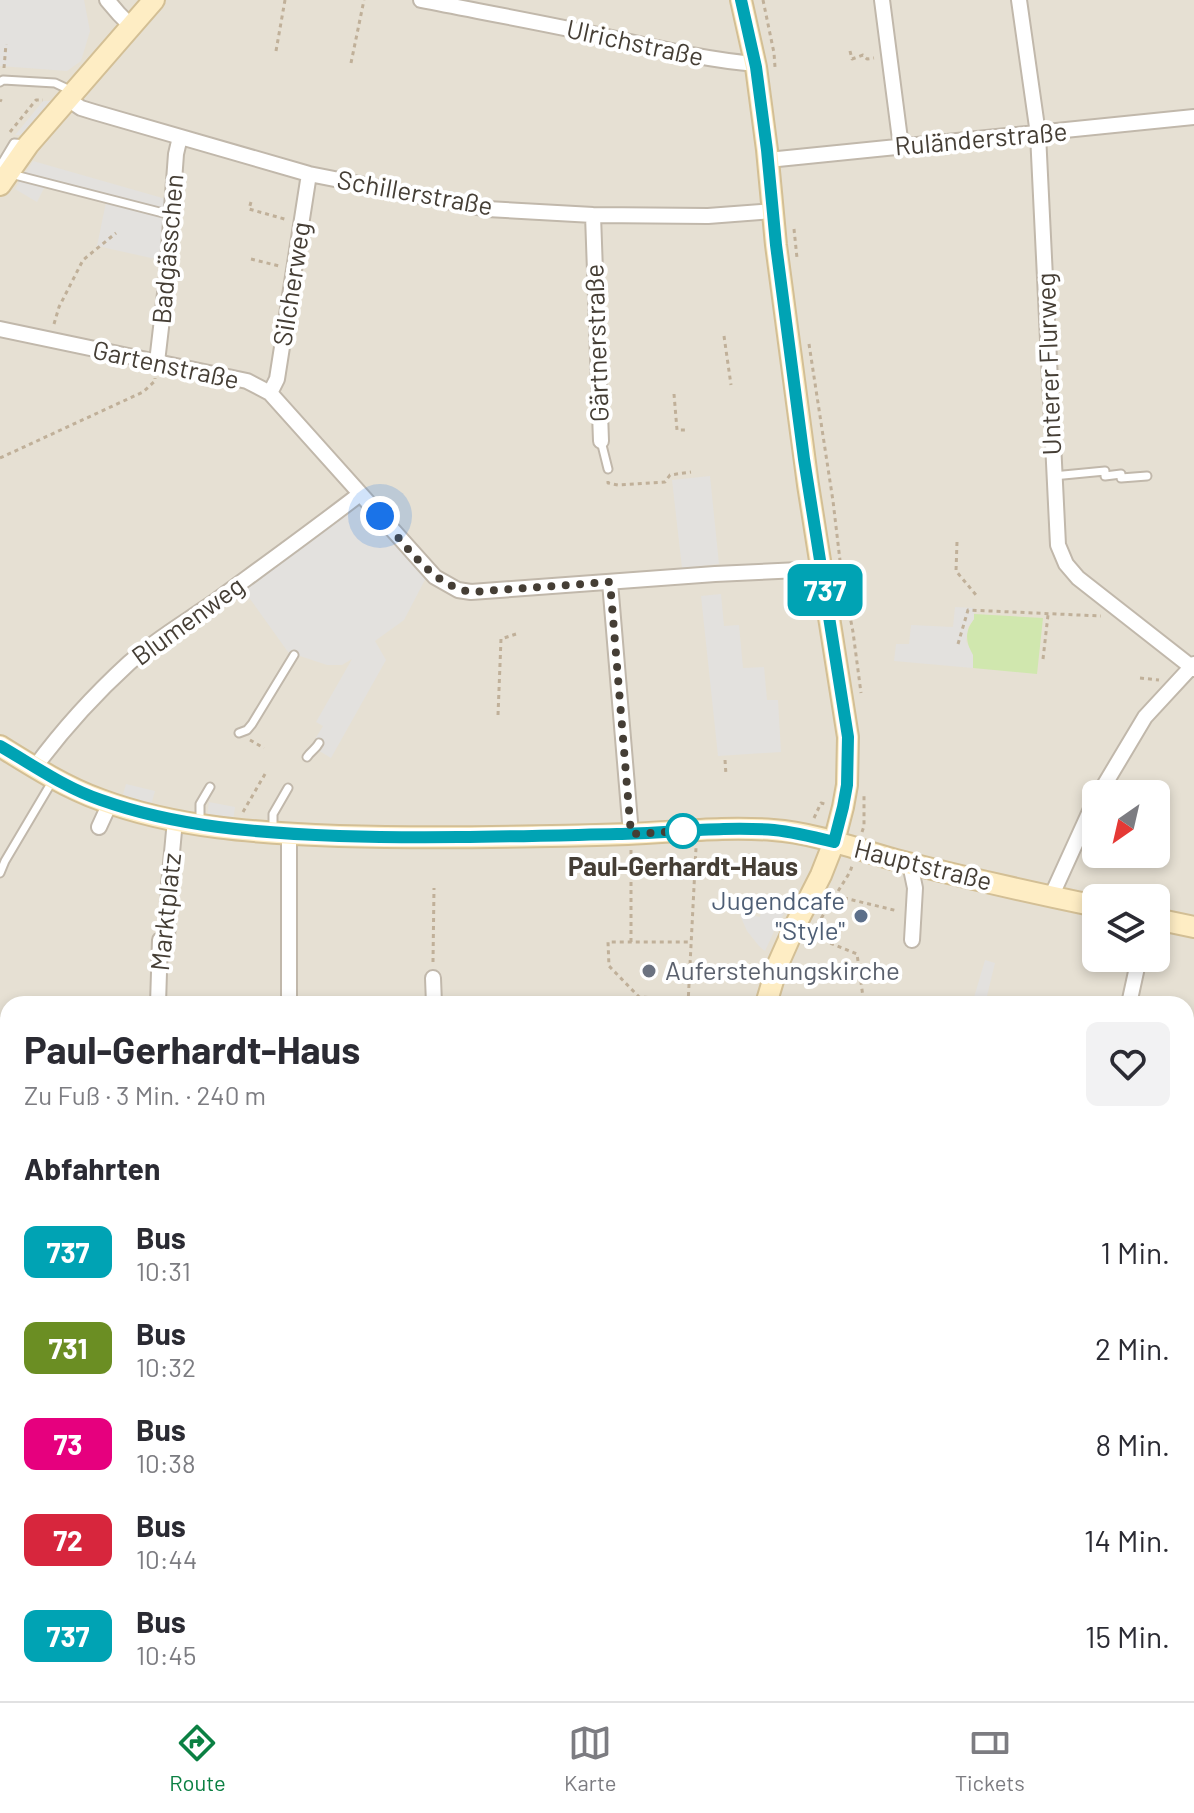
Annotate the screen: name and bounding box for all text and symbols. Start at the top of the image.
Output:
street label: Ulrichstraße [564,12,707,71]
street label: Ruländerstraße [893,115,1069,161]
street label: Schillerstraße [335,163,496,220]
street label: Badgässchen [144,172,189,325]
street label: Silcherweg [265,219,316,348]
street label: Gärtnerstraße [577,263,614,423]
street label: Unterer Flurweg [1029,272,1066,456]
street label: Gartenstraße [90,333,242,394]
your location [360,496,400,536]
line badge: 737 [779,564,871,616]
street label: Blumenweg [125,569,249,671]
text: 737 [804,573,846,607]
north arrow [1082,780,1170,868]
map controls [1082,780,1170,972]
marker: Paul-Gerhardt-Haus [666,814,700,848]
street label: Hauptstraße [851,831,996,896]
place label: Paul-Gerhardt-Haus [568,850,798,881]
street label: Marktplatz [143,851,186,972]
place label: Jugendcafe "Style" [712,884,845,945]
button: layers [1082,884,1170,972]
marker: Jugendcafe "Style" [852,907,870,925]
place label: Auferstehungskirche [665,954,900,985]
marker: Auferstehungskirche [640,962,658,980]
button: heart [1086,1022,1170,1106]
text: Paul-Gerhardt-Haus [24,1026,360,1072]
text: Zu Fuß · 3 Min. · 240 m [24,1079,266,1110]
text: Abfahrten [24,1150,160,1186]
text: Bus [136,1219,186,1255]
text: 1 Min. [1101,1234,1170,1270]
text: 737 [47,1235,89,1269]
text: 10:31 [136,1255,191,1286]
text: Bus [136,1315,186,1351]
text: 2 Min. [1095,1330,1170,1366]
text: 731 [49,1331,87,1365]
text: 10:32 [136,1351,196,1382]
text: Bus [136,1411,186,1447]
text: 8 Min. [1095,1426,1170,1462]
text: 73 [53,1427,83,1461]
text: 10:38 [136,1447,196,1478]
text: Bus [136,1507,186,1543]
text: 14 Min. [1084,1522,1170,1558]
text: 72 [53,1523,83,1557]
text: 10:44 [136,1543,197,1574]
text: Bus [136,1603,186,1639]
text: 15 Min. [1085,1618,1170,1654]
text: 737 [47,1619,89,1653]
text: 10:45 [136,1639,196,1670]
tab: Route [169,1721,226,1795]
tab: Karte [564,1721,616,1795]
tab: Tickets [955,1721,1025,1795]

